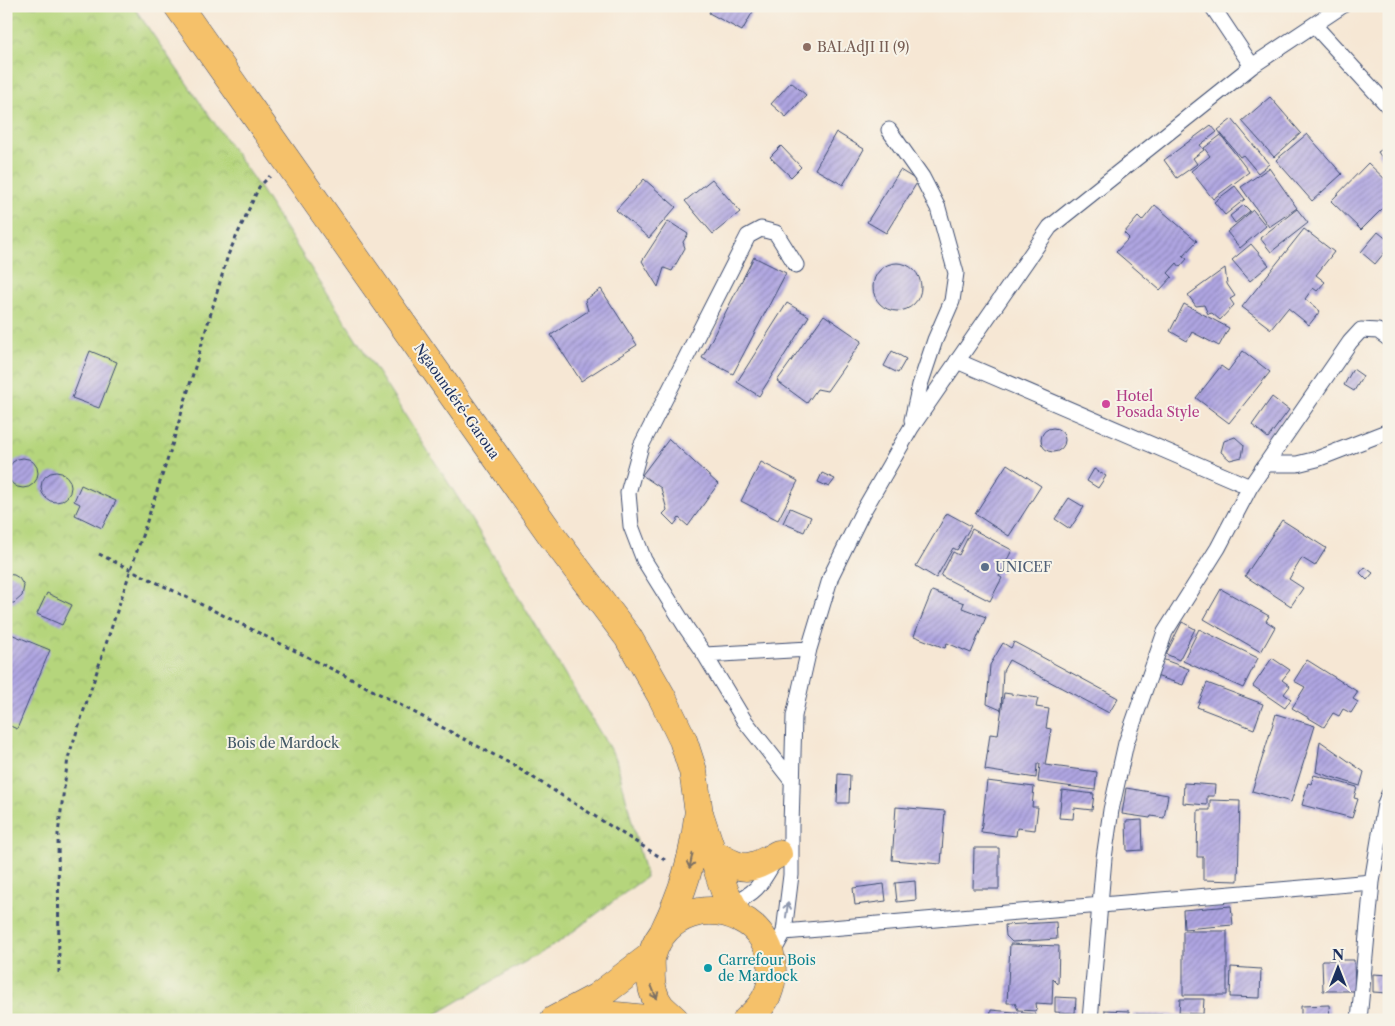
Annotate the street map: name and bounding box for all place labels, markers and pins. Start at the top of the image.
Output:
place label: BALAdJI II (9) [817,38,909,56]
marker: BALAdJI II (9) [801,41,813,53]
place label: Hotel Posada Style [1116,387,1200,421]
marker: Hotel Posada Style [1100,398,1112,410]
place label: UNICEF [995,558,1052,576]
marker: UNICEF [979,561,991,573]
place label: Carrefour Bois de Mardock [718,951,816,985]
marker: Carrefour Bois de Mardock [702,962,714,974]

